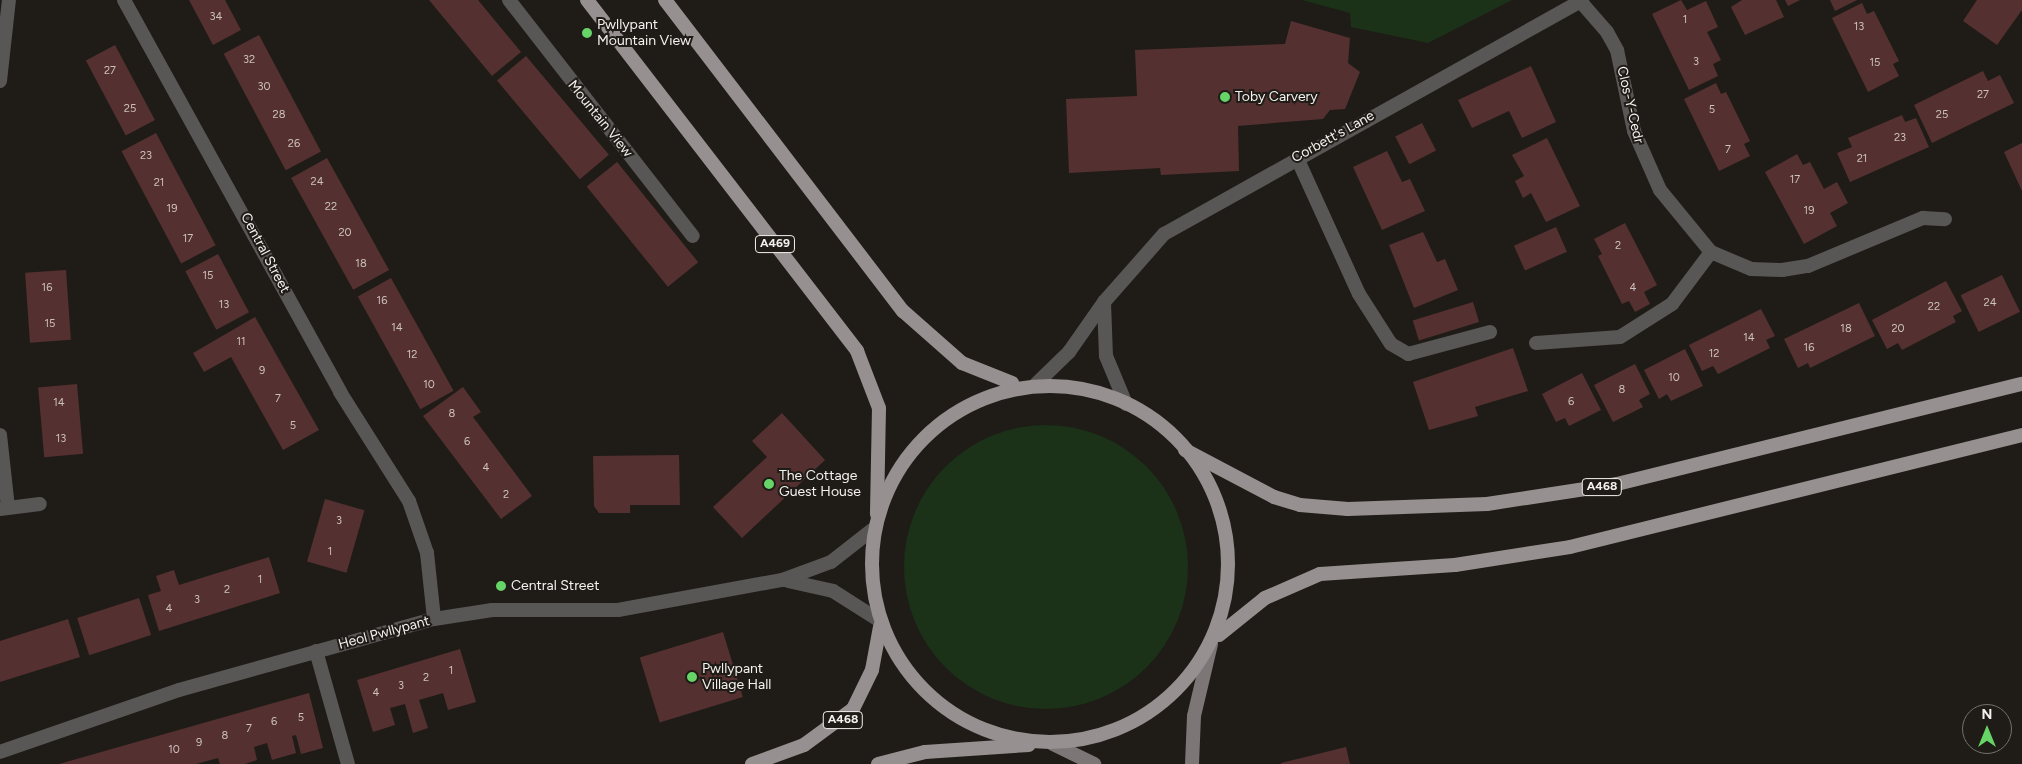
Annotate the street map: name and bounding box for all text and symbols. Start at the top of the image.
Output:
house number: 34 [210,10,222,24]
house number: 1 [1683,13,1687,27]
place label: Pwllypant Mountain View [597,17,691,49]
house number: 13 [1854,20,1864,34]
marker: Pwllypant Mountain View [581,27,593,39]
house number: 32 [243,53,255,67]
house number: 3 [1693,55,1699,69]
house number: 15 [1870,56,1880,70]
house number: 27 [104,64,116,78]
street label: Clos-Y-Cedr [1613,65,1647,145]
street label: Mountain View [564,77,636,161]
house number: 30 [257,80,271,94]
house number: 27 [1977,88,1989,102]
place label: Toby Carvery [1235,89,1318,105]
marker: Toby Carvery [1219,91,1231,103]
house number: 25 [124,102,136,116]
house number: 5 [1709,103,1715,117]
street label: Corbett's Lane [1289,107,1377,167]
house number: 28 [273,108,285,122]
house number: 25 [1936,108,1948,122]
house number: 23 [1894,131,1906,145]
house number: 26 [288,137,300,151]
house number: 7 [1725,143,1731,157]
house number: 23 [140,149,152,163]
house number: 21 [1857,152,1867,166]
house number: 17 [1790,173,1800,187]
house number: 24 [311,175,323,189]
house number: 21 [154,176,164,190]
house number: 22 [325,200,337,214]
house number: 19 [167,202,177,216]
house number: 19 [1804,204,1814,218]
street label: Central Street [237,210,293,296]
house number: 20 [338,226,352,240]
house number: 17 [183,232,193,246]
road number: A469 [754,234,796,253]
house number: 2 [1615,239,1621,253]
house number: 18 [355,257,367,271]
house number: 15 [203,269,213,283]
house number: 16 [42,281,52,295]
house number: 4 [1630,281,1636,295]
house number: 16 [377,294,387,308]
house number: 24 [1984,296,1996,310]
house number: 13 [219,298,229,312]
house number: 22 [1928,300,1940,314]
house number: 15 [45,317,55,331]
house number: 14 [391,321,403,335]
house number: 18 [1840,322,1852,336]
house number: 20 [1891,322,1905,336]
house number: 14 [1743,331,1755,345]
house number: 11 [236,335,246,349]
house number: 16 [1804,341,1814,355]
house number: 12 [1709,347,1719,361]
house number: 12 [407,348,417,362]
house number: 9 [259,364,265,378]
house number: 10 [1668,371,1680,385]
house number: 10 [423,378,435,392]
house number: 8 [1619,383,1625,397]
house number: 7 [275,392,281,406]
house number: 6 [1568,395,1574,409]
house number: 14 [53,396,65,410]
house number: 8 [449,407,455,421]
house number: 5 [290,419,296,433]
house number: 13 [56,432,66,446]
house number: 6 [464,435,470,449]
house number: 4 [483,461,489,475]
place label: The Cottage Guest House [779,468,861,501]
marker: The Cottage Guest House [763,478,775,490]
road number: A468 [1581,478,1623,497]
house number: 2 [503,488,509,502]
house number: 3 [336,514,342,528]
house number: 1 [328,545,332,559]
house number: 1 [258,573,262,587]
place label: Central Street [511,578,599,594]
marker: Central Street [495,580,507,592]
house number: 2 [224,583,230,597]
house number: 3 [194,593,200,607]
house number: 4 [166,602,172,616]
street label: Heol Pwllypant [336,613,432,653]
place label: Pwllypant Village Hall [702,661,771,694]
house number: 1 [449,664,453,678]
house number: 2 [423,671,429,685]
marker: Pwllypant Village Hall [686,671,698,683]
house number: 3 [398,679,404,693]
house number: 4 [373,686,379,700]
north arrow [1962,704,2012,754]
text: N [1982,706,1992,723]
road number: A468 [822,710,864,730]
house number: 5 [298,711,304,725]
house number: 6 [271,715,277,729]
house number: 7 [246,722,252,736]
house number: 8 [222,729,228,743]
house number: 9 [196,736,202,750]
house number: 10 [168,743,180,757]

